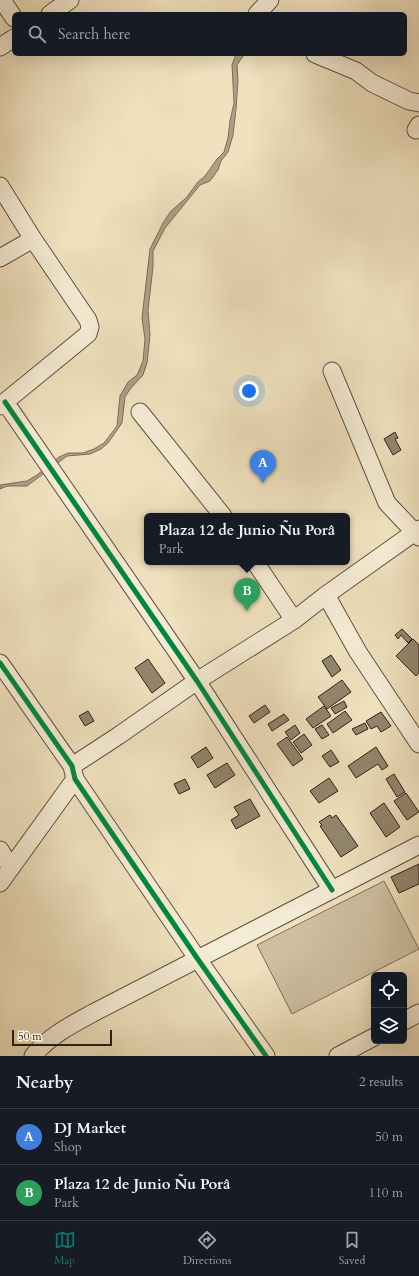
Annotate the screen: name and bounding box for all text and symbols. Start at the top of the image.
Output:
search box [12,12,407,56]
icon: search [26,23,48,45]
text: Search here [58,24,131,44]
your location [239,381,259,401]
pin: A [250,450,276,483]
popup [144,513,350,565]
text: Plaza 12 de Junio Ñu Porâ [159,520,335,540]
text: Park [159,540,184,558]
pin: B [234,578,260,611]
map controls [371,972,407,1044]
button: locate [371,972,407,1008]
button: layers [371,1008,407,1044]
scale bar [12,1028,112,1047]
text: 50 m [18,1029,42,1044]
text: Nearby [16,1071,73,1094]
text: 2 results [359,1073,403,1091]
text: DJ Market [54,1118,126,1138]
text: A [24,1128,34,1146]
text: 50 m [375,1128,403,1146]
text: Shop [54,1138,82,1156]
text: Plaza 12 de Junio Ñu Porâ [54,1174,231,1194]
text: B [24,1184,34,1202]
text: 110 m [369,1184,403,1202]
text: Park [54,1194,79,1212]
tab: Map [54,1229,76,1268]
tab: Directions [183,1229,231,1268]
tab: Saved [339,1229,365,1268]

